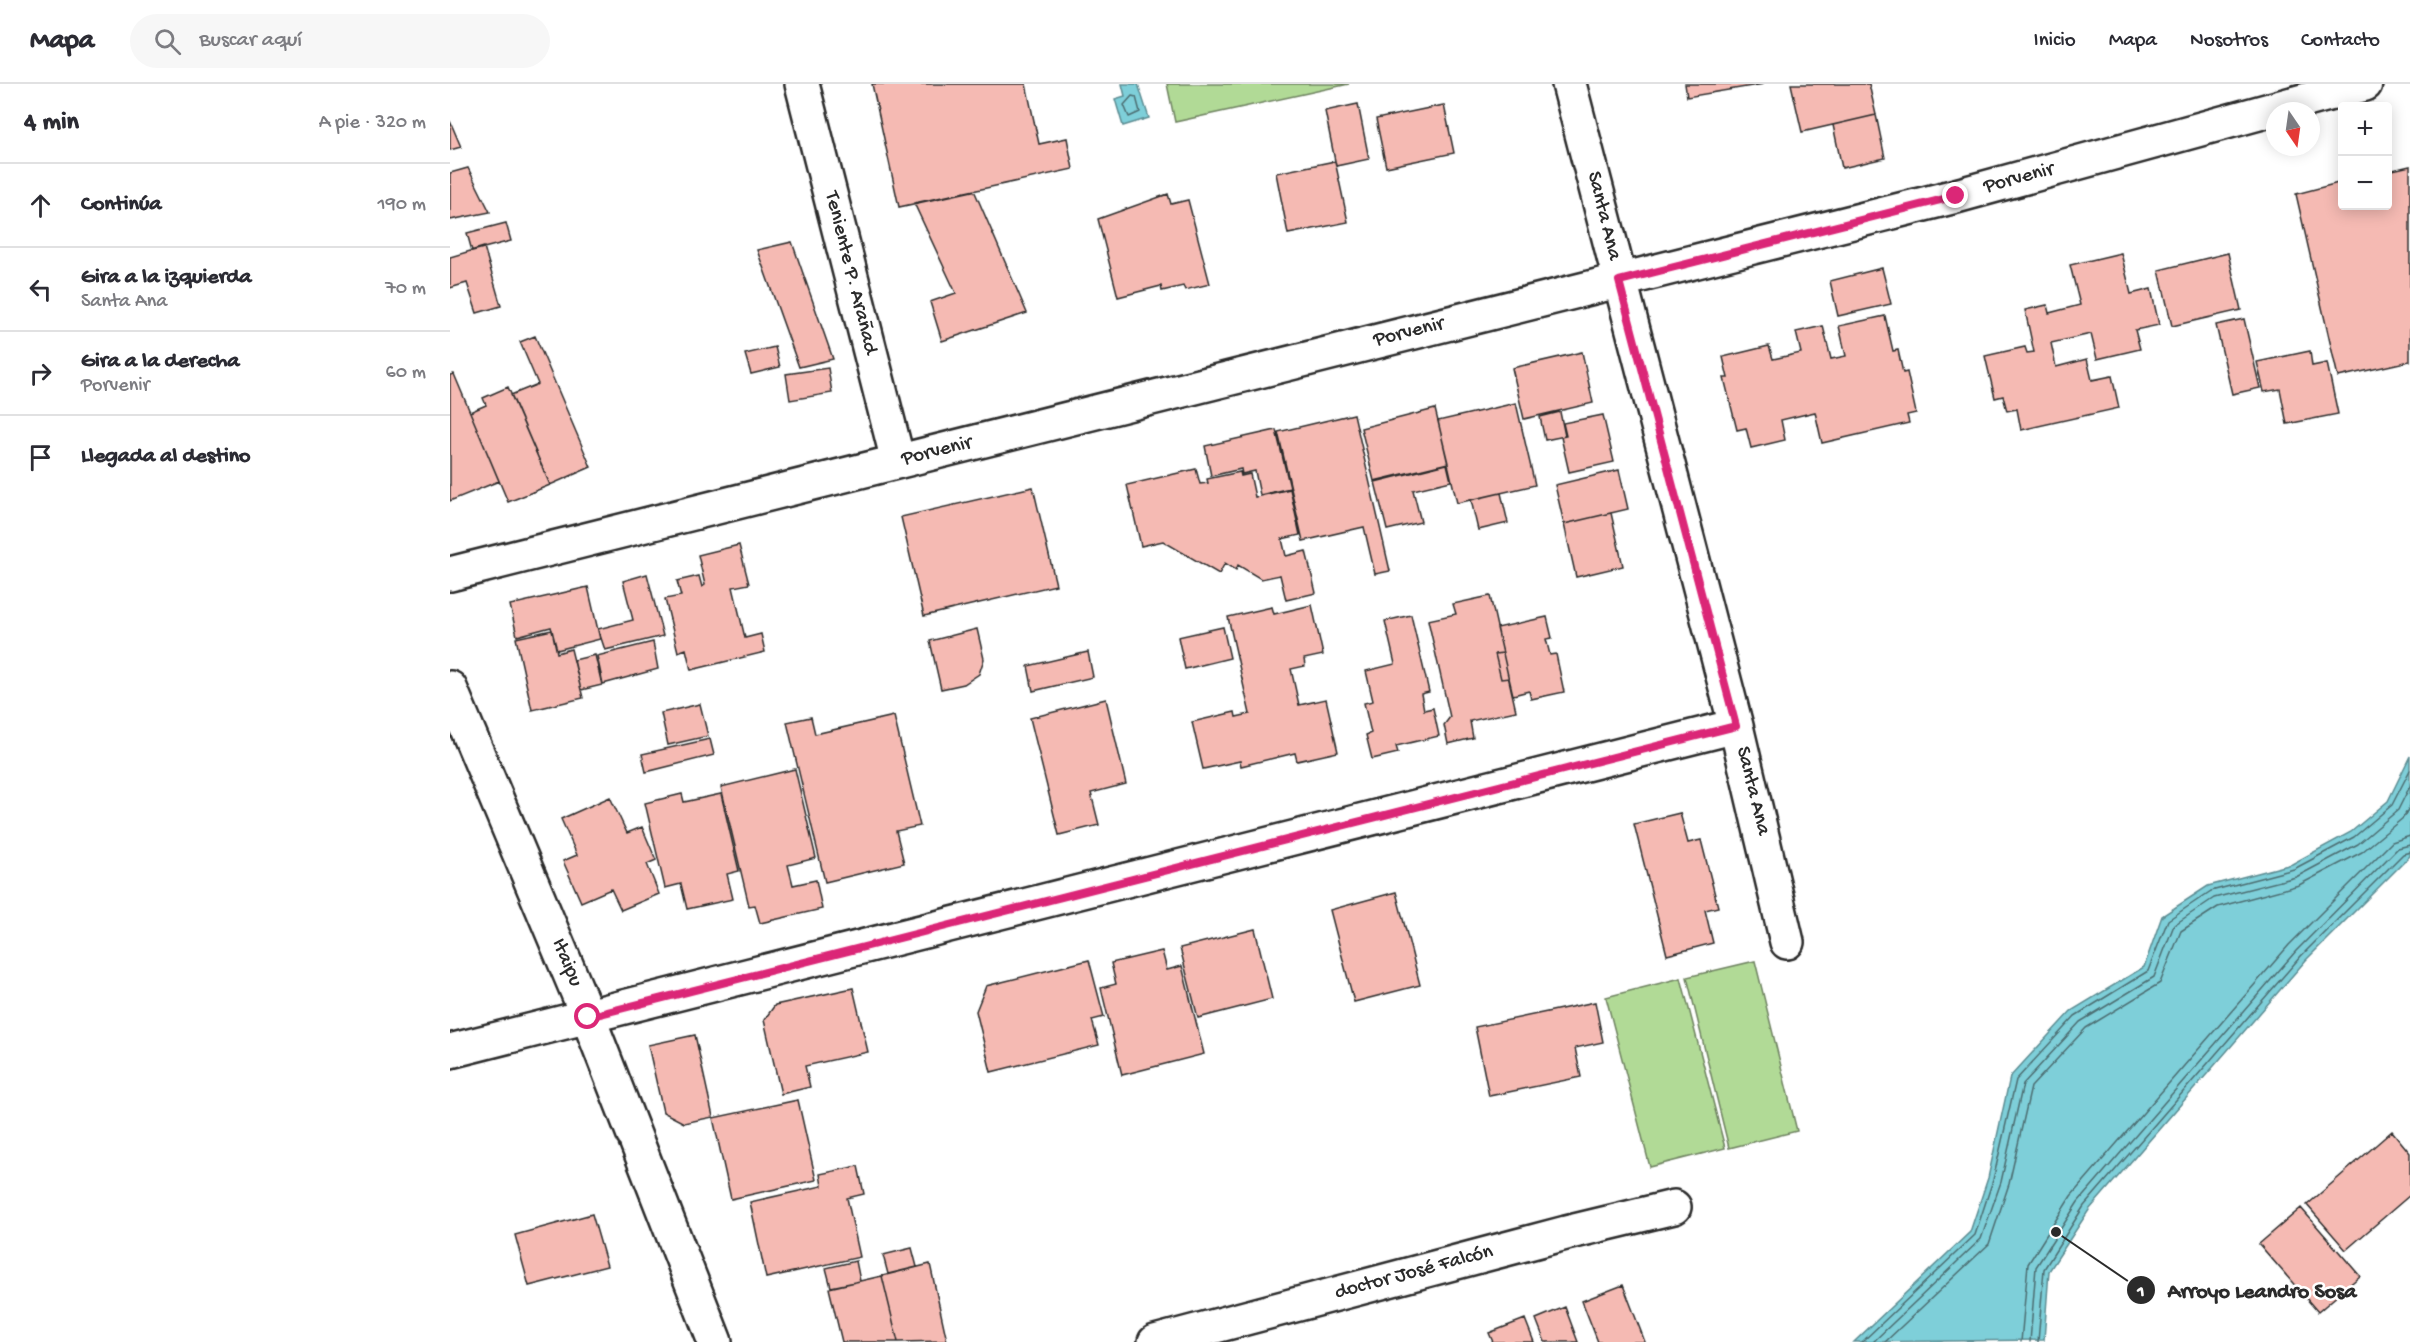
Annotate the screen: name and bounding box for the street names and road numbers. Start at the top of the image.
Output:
street label: Porvenir [1980,157,2059,201]
street label: Santa Ana [1580,169,1626,264]
street label: Teniente P. Arañad [817,188,883,359]
street label: Porvenir [1370,312,1448,354]
street label: Porvenir [898,431,976,473]
street label: Santa Ana [1729,744,1775,839]
street label: Itaipu [545,935,587,991]
street label: doctor José Falcón [1332,1240,1496,1306]

